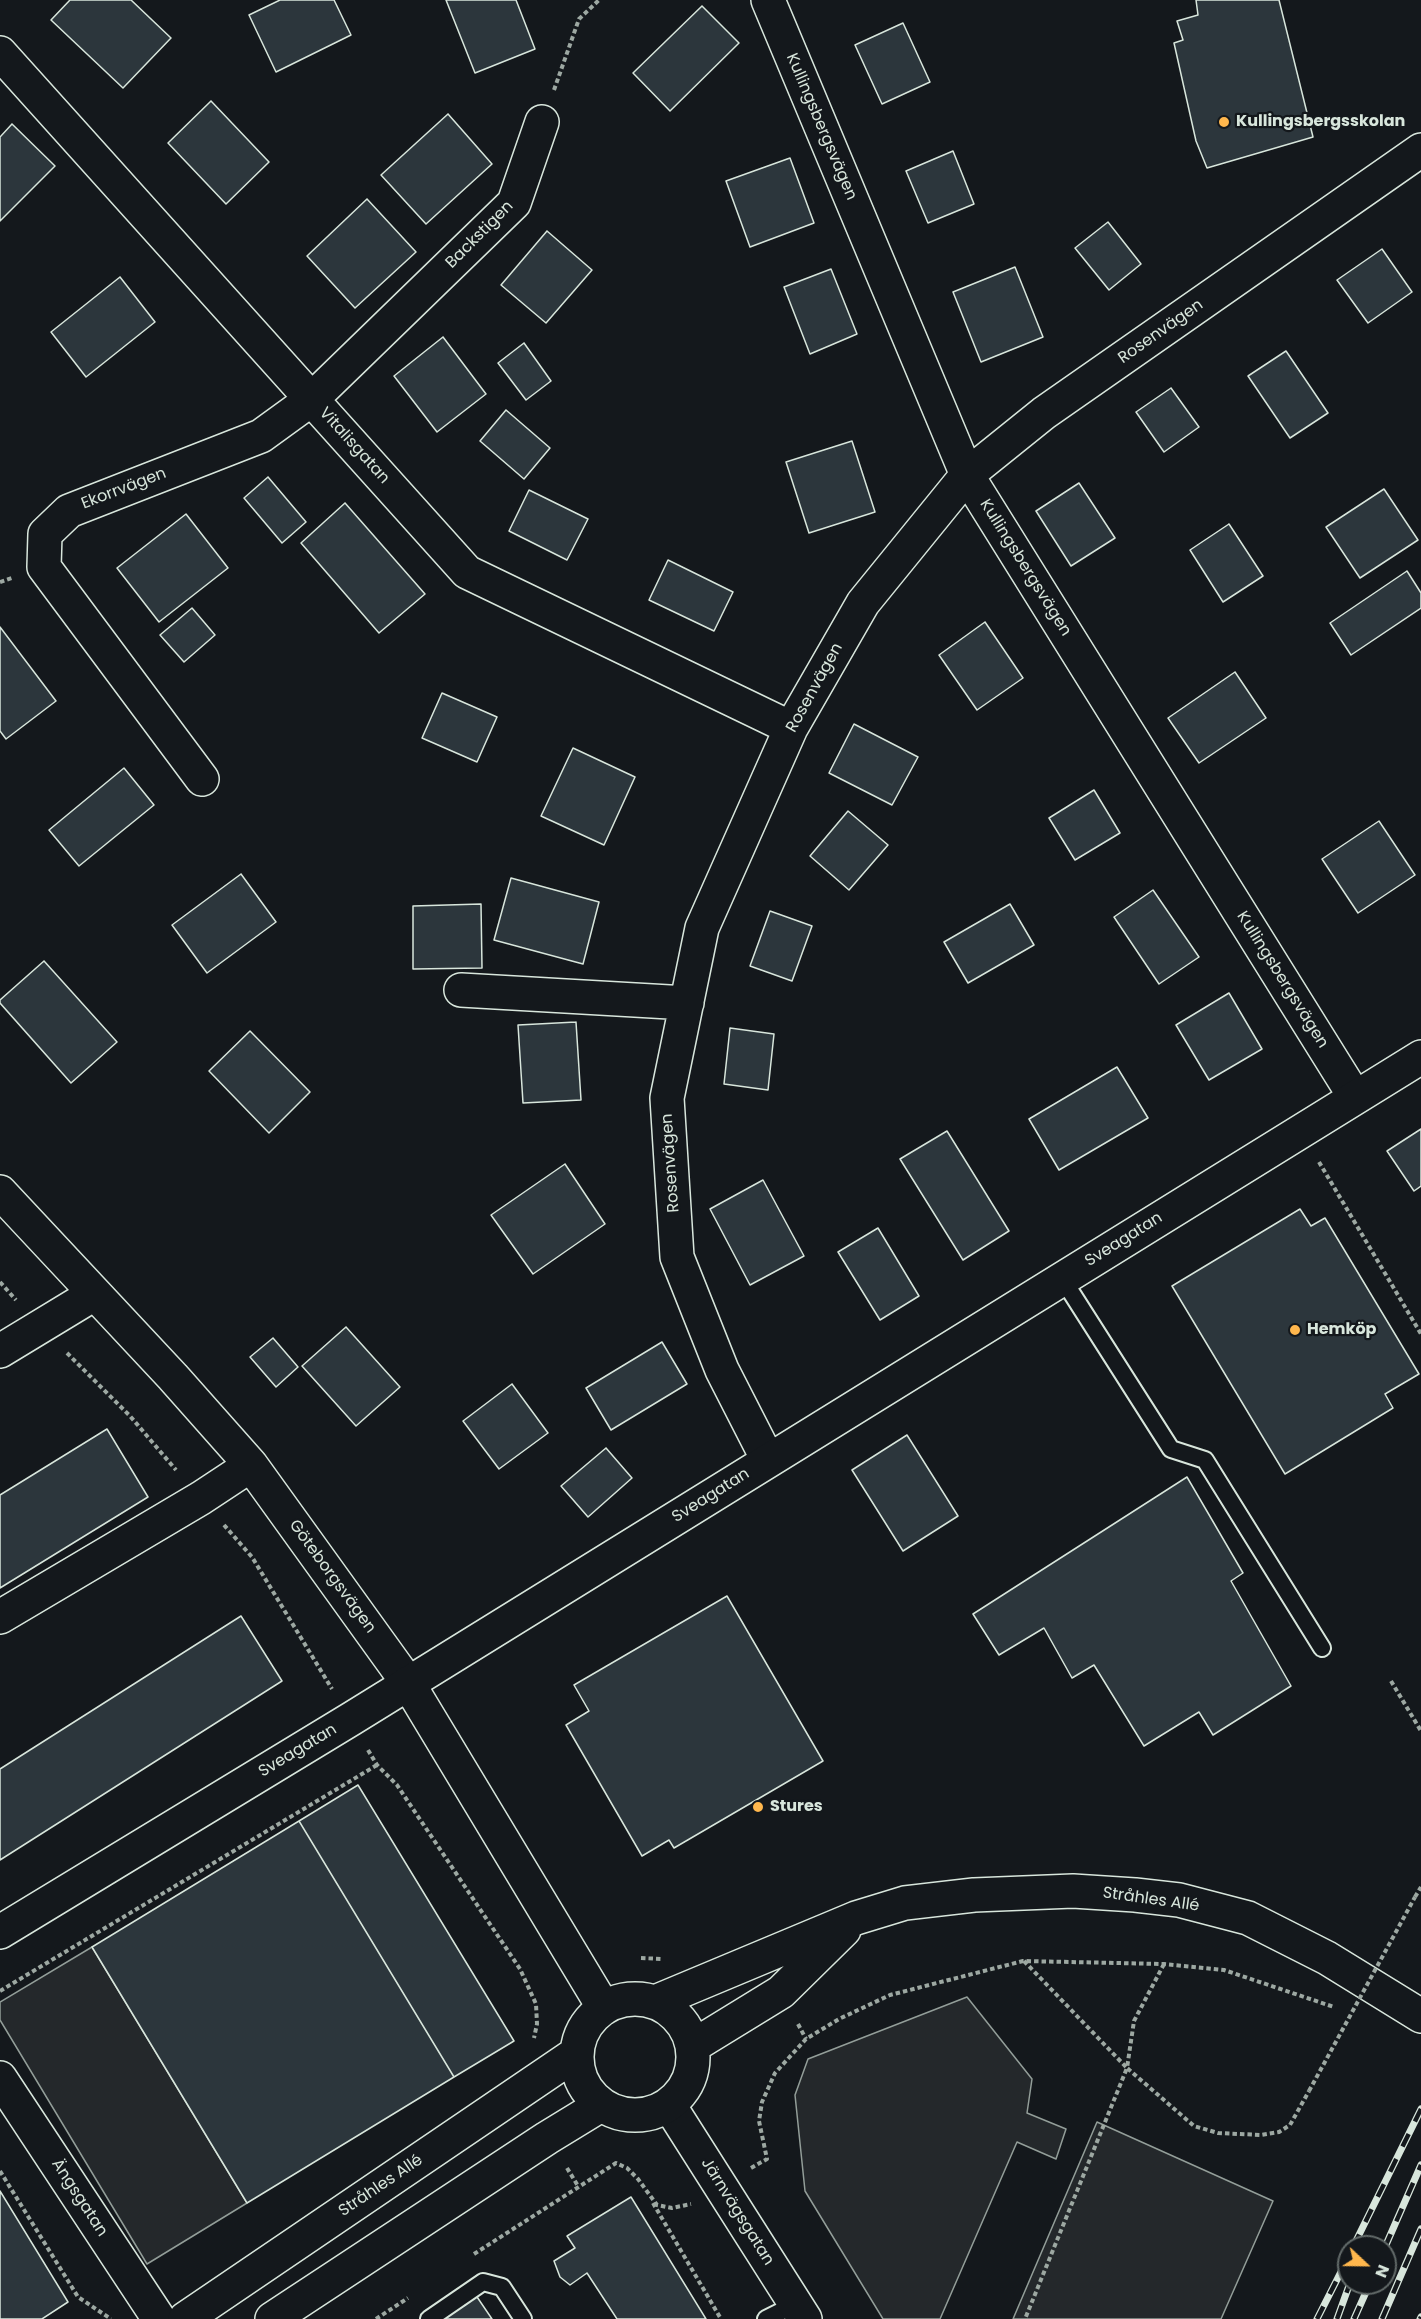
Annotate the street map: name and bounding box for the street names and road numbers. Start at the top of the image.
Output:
street label: Kullingsbergsvägen [781,51,861,203]
street label: Backstigen [442,197,518,273]
street label: Rosenvägen [1115,296,1207,368]
street label: Vitalisgatan [315,404,393,488]
street label: Ekorrvägen [79,464,169,514]
street label: Kullingsbergsvägen [975,496,1075,640]
street label: Rosenvägen [783,640,847,736]
street label: Kullingsbergsvägen [1232,908,1332,1052]
street label: Rosenvägen [658,1113,684,1213]
street label: Sveagatan [1082,1209,1166,1271]
street label: Sveagatan [669,1465,753,1527]
street label: Göteborgsvägen [284,1517,380,1637]
street label: Sveagatan [256,1720,340,1782]
street label: Stråhles Allé [1101,1884,1201,1916]
street label: Stråhles Allé [335,2151,427,2221]
street label: Järnvägsgatan [696,2155,778,2269]
street label: Ängsgatan [47,2156,111,2240]

